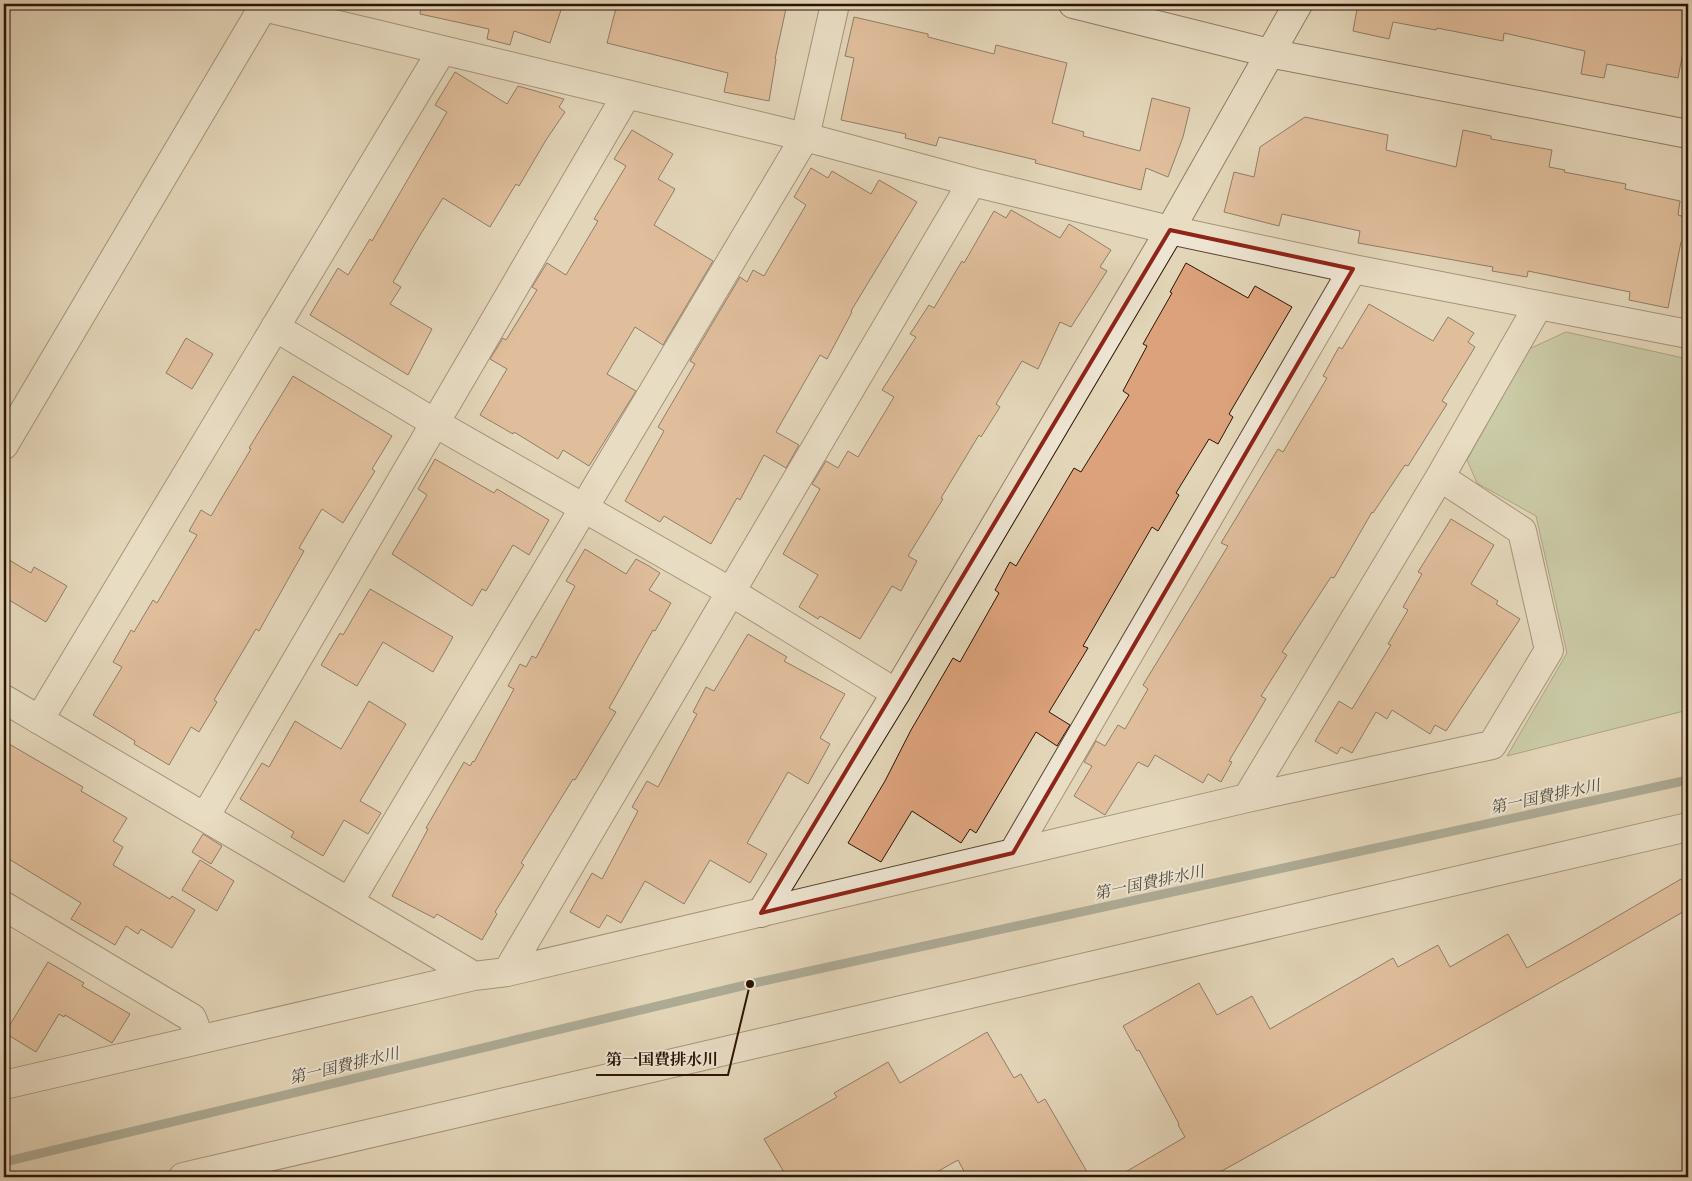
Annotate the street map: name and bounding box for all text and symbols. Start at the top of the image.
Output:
water label: 第一国費排水川 [1488,772,1604,819]
water label: 第一国費排水川 [1092,858,1208,905]
water label: 第一国費排水川 [287,1040,403,1089]
callout: 第一国費排水川 [596,1044,728,1075]
text: 第一国費排水川 [606,1047,718,1071]

